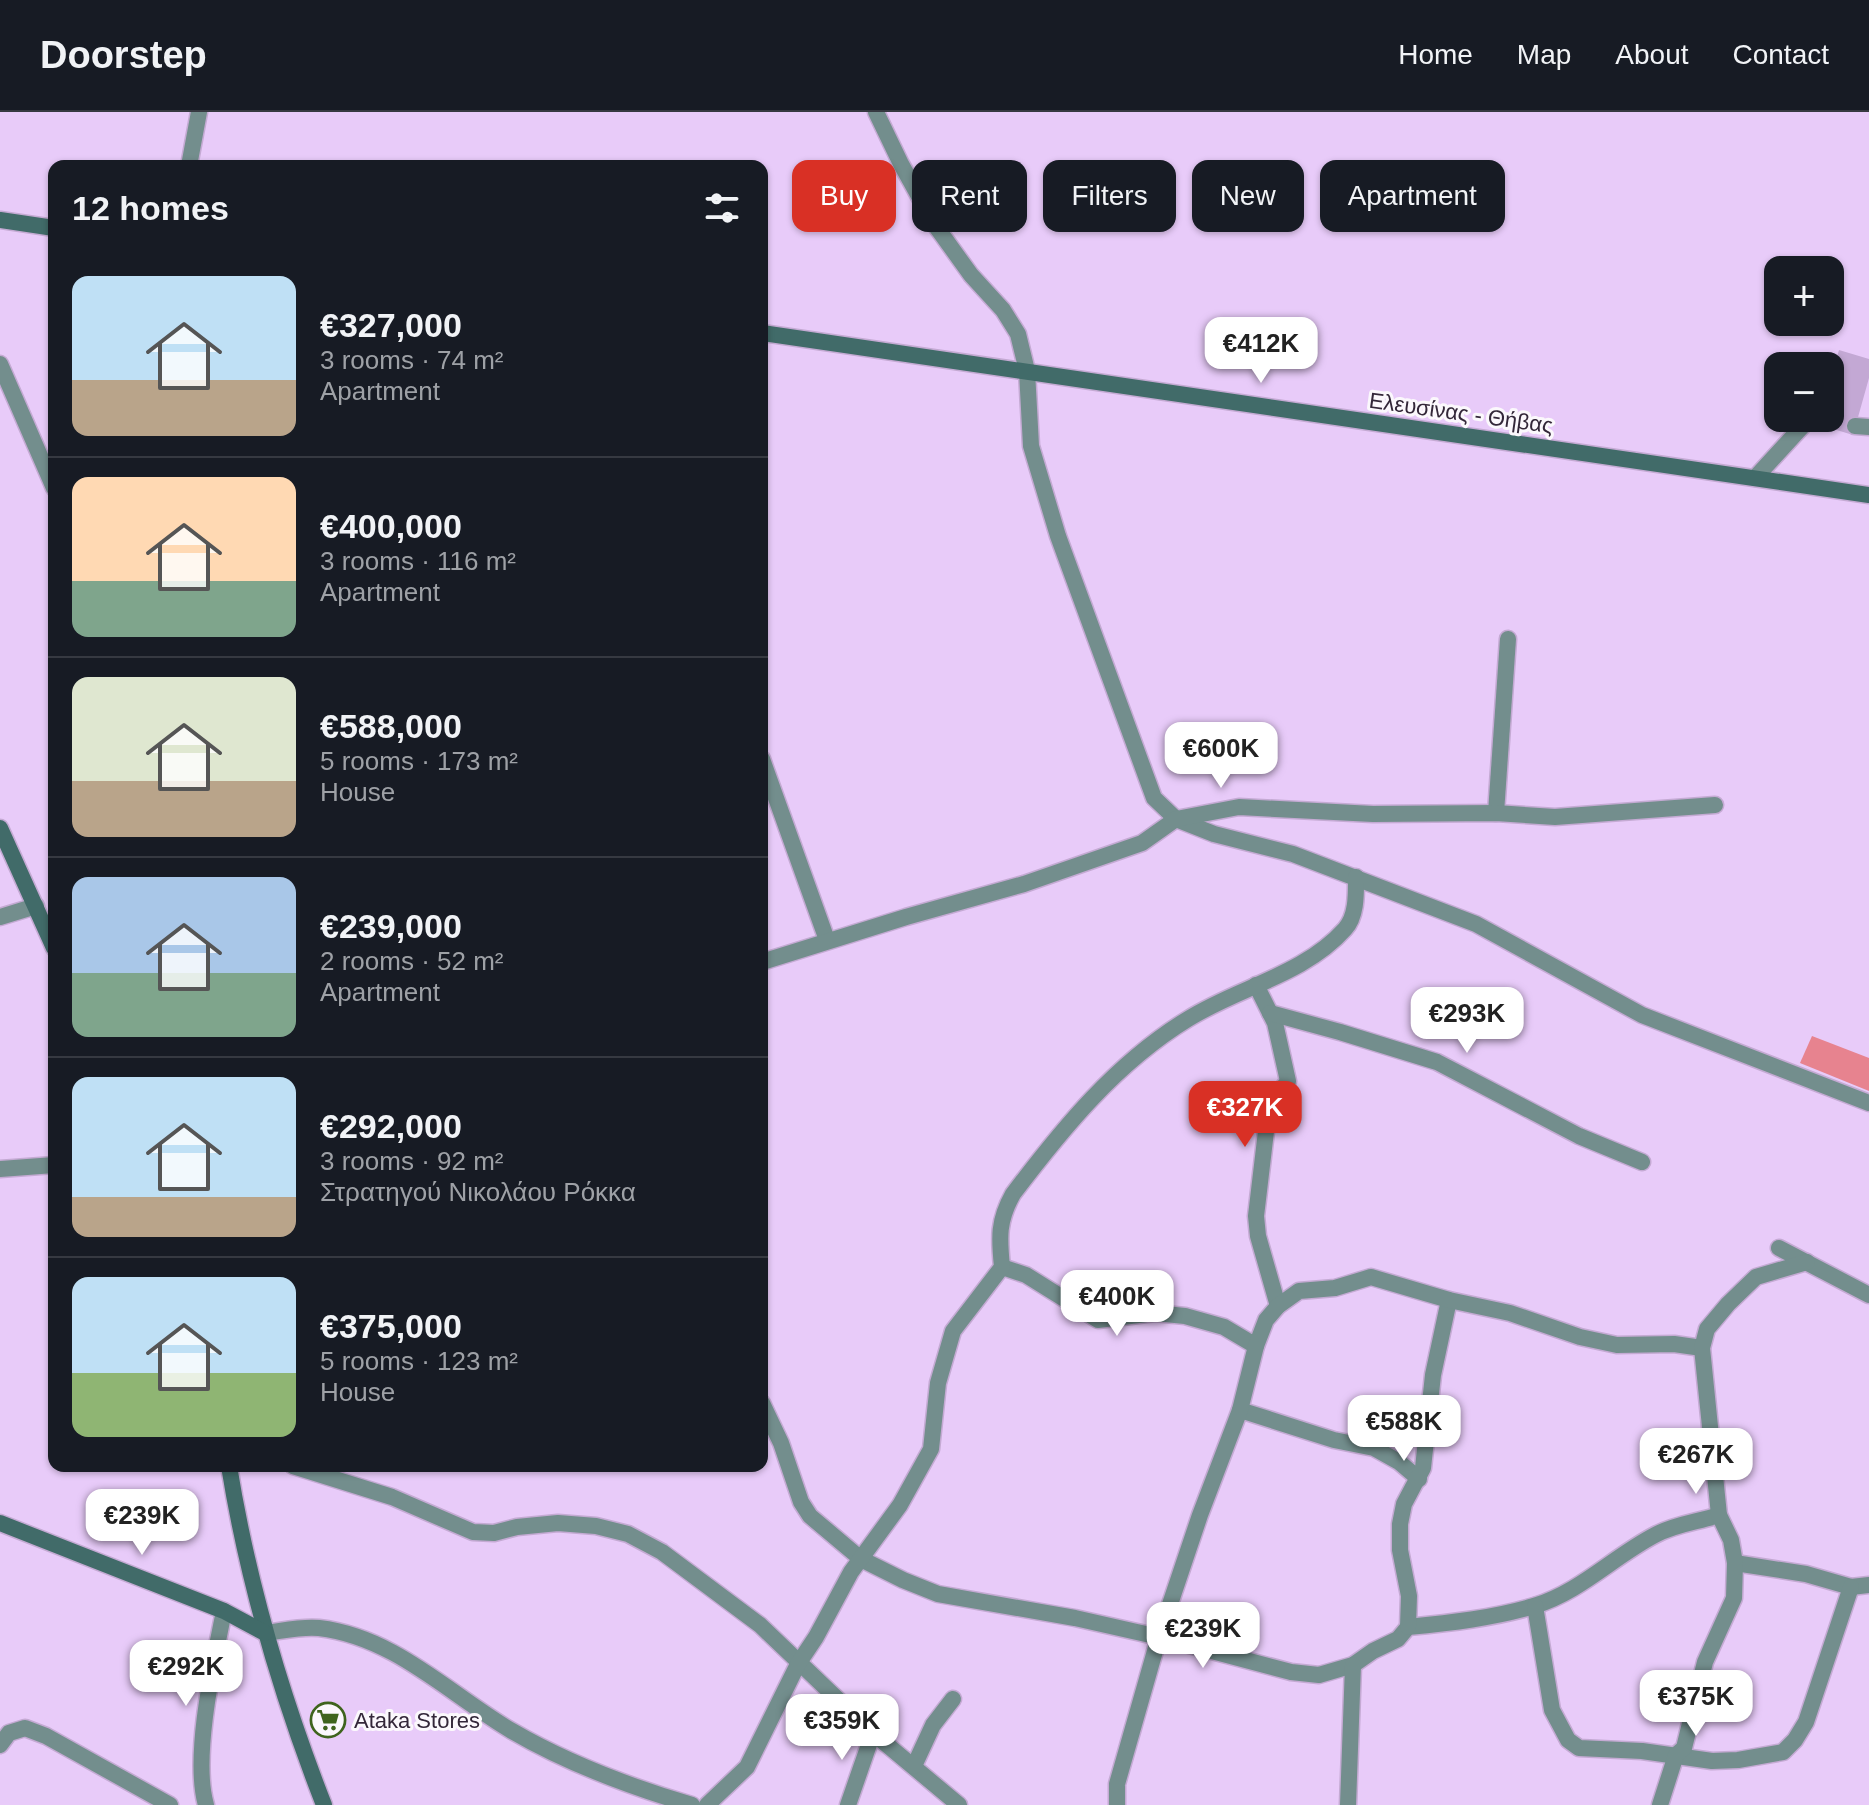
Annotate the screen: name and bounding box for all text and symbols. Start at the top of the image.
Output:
text: Doorstep [40,34,207,76]
text: Home [1398,39,1473,70]
text: Map [1517,39,1571,70]
text: About [1615,39,1689,70]
text: Contact [1733,39,1829,70]
chip: Buy [792,160,896,232]
chip: Rent [912,160,1027,232]
chip: Filters [1043,160,1176,232]
chip: New [1192,160,1304,232]
chip: Apartment [1320,160,1505,232]
icon: filters [700,186,744,230]
text: 12 homes [72,189,229,227]
map controls [1764,256,1844,432]
button: + [1764,256,1844,336]
text: €327,000 [320,306,462,344]
icon: home [136,308,232,404]
pin: €412K [1205,317,1317,385]
text: €412K [1223,328,1299,358]
text: 3 rooms · 74 m² [320,345,504,375]
button: − [1764,352,1844,432]
text: Apartment [320,376,440,406]
street label: Ελευσίνας - Θήβας [1368,388,1554,438]
text: €400,000 [320,507,462,545]
icon: home [136,509,232,605]
text: 3 rooms · 116 m² [320,546,516,576]
text: Apartment [320,577,440,607]
text: €588,000 [320,707,462,745]
icon: home [136,709,232,805]
pin: €600K [1165,722,1277,790]
text: €600K [1183,733,1259,763]
text: 5 rooms · 173 m² [320,746,518,776]
text: House [320,777,395,807]
text: €239,000 [320,907,462,945]
icon: home [136,909,232,1005]
text: 2 rooms · 52 m² [320,946,504,976]
text: Apartment [320,977,440,1007]
pin: €293K [1411,987,1523,1055]
text: €293K [1429,998,1505,1028]
pin: €327K [1189,1081,1301,1149]
text: €327K [1207,1092,1283,1122]
text: €292,000 [320,1107,462,1145]
icon: home [136,1109,232,1205]
text: 3 rooms · 92 m² [320,1146,504,1176]
text: Στρατηγού Νικολάου Ρόκκα [320,1177,636,1207]
pin: €400K [1061,1270,1173,1338]
text: €400K [1079,1281,1155,1311]
text: €375,000 [320,1307,462,1345]
icon: home [136,1309,232,1405]
text: 5 rooms · 123 m² [320,1346,518,1376]
text: House [320,1377,395,1407]
pin: €588K [1348,1395,1460,1463]
text: €588K [1366,1406,1442,1436]
pin: €267K [1640,1428,1752,1496]
text: €267K [1658,1439,1734,1469]
pin: €239K [86,1489,198,1557]
text: €239K [104,1500,180,1530]
pin: €239K [1147,1602,1259,1670]
text: €239K [1165,1613,1241,1643]
pin: €292K [130,1640,242,1708]
text: €292K [148,1651,224,1681]
pin: €375K [1640,1670,1752,1738]
text: €375K [1658,1681,1734,1711]
pin: €359K [786,1694,898,1762]
supermarket icon: Ataka Stores [309,1701,347,1739]
text: €359K [804,1705,880,1735]
place label: Ataka Stores [354,1708,480,1733]

